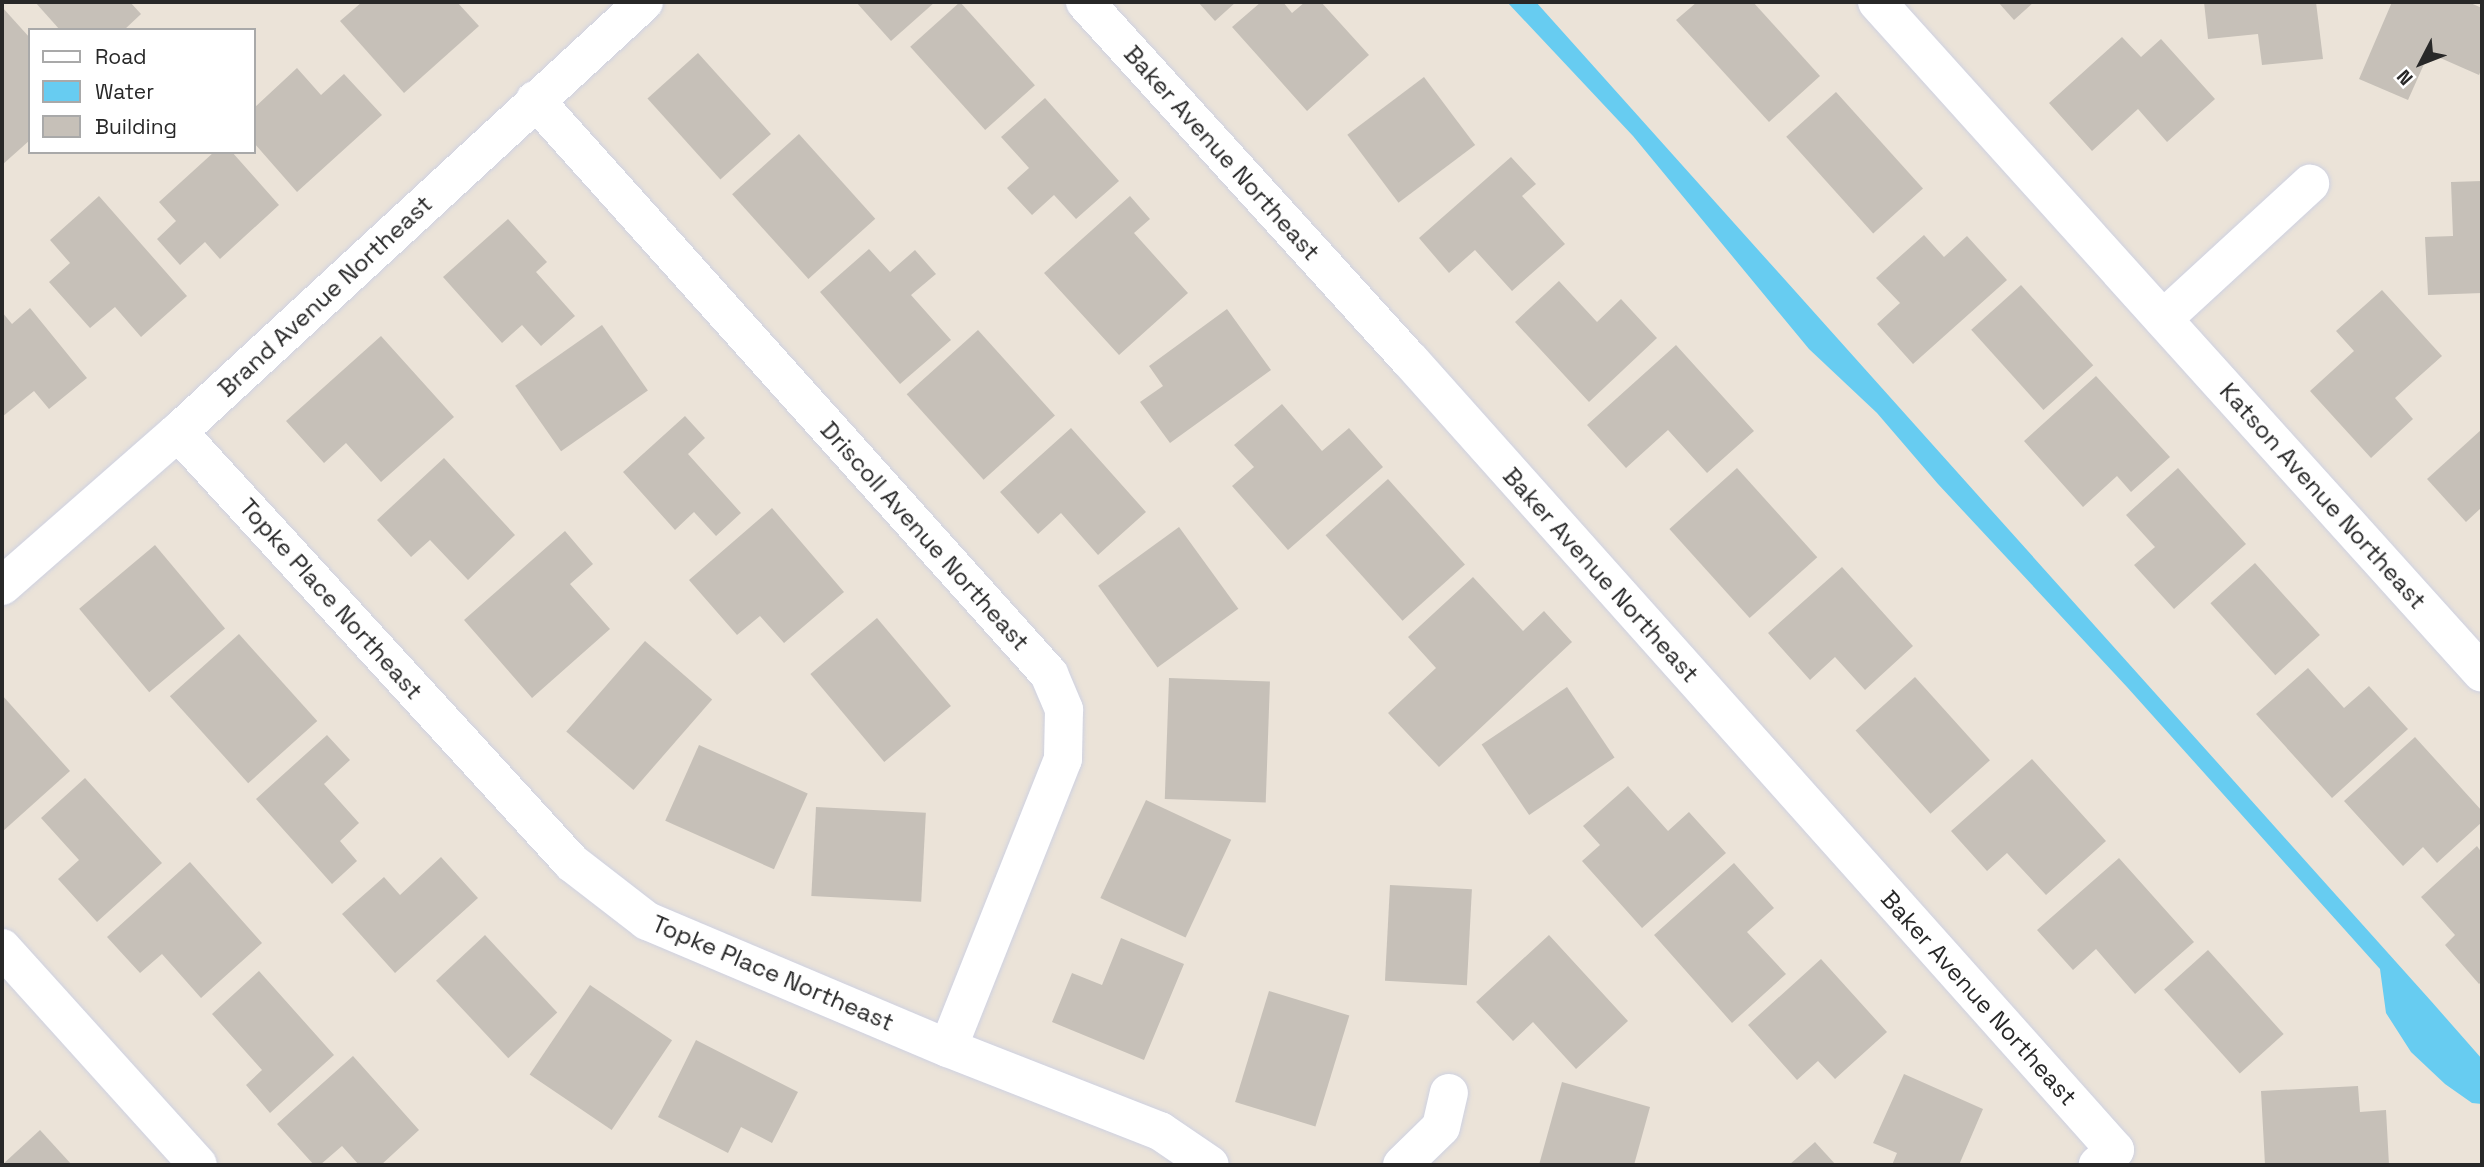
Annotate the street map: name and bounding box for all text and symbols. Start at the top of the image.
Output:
legend [28,28,256,154]
north arrow [2386,28,2456,98]
street label: Baker Avenue Northeast [1118,40,1326,266]
text: Road [95,43,147,70]
text: N [2391,64,2419,90]
text: Water [95,78,154,105]
text: Building [95,113,177,140]
street label: Brand Avenue Northeast [212,189,438,403]
street label: Katson Avenue Northeast [2214,377,2432,615]
street label: Driscoll Avenue Northeast [814,415,1036,657]
street label: Baker Avenue Northeast [1497,462,1705,688]
street label: Topke Place Northeast [233,493,429,705]
street label: Baker Avenue Northeast [1875,885,2083,1111]
street label: Topke Place Northeast [648,909,898,1037]

